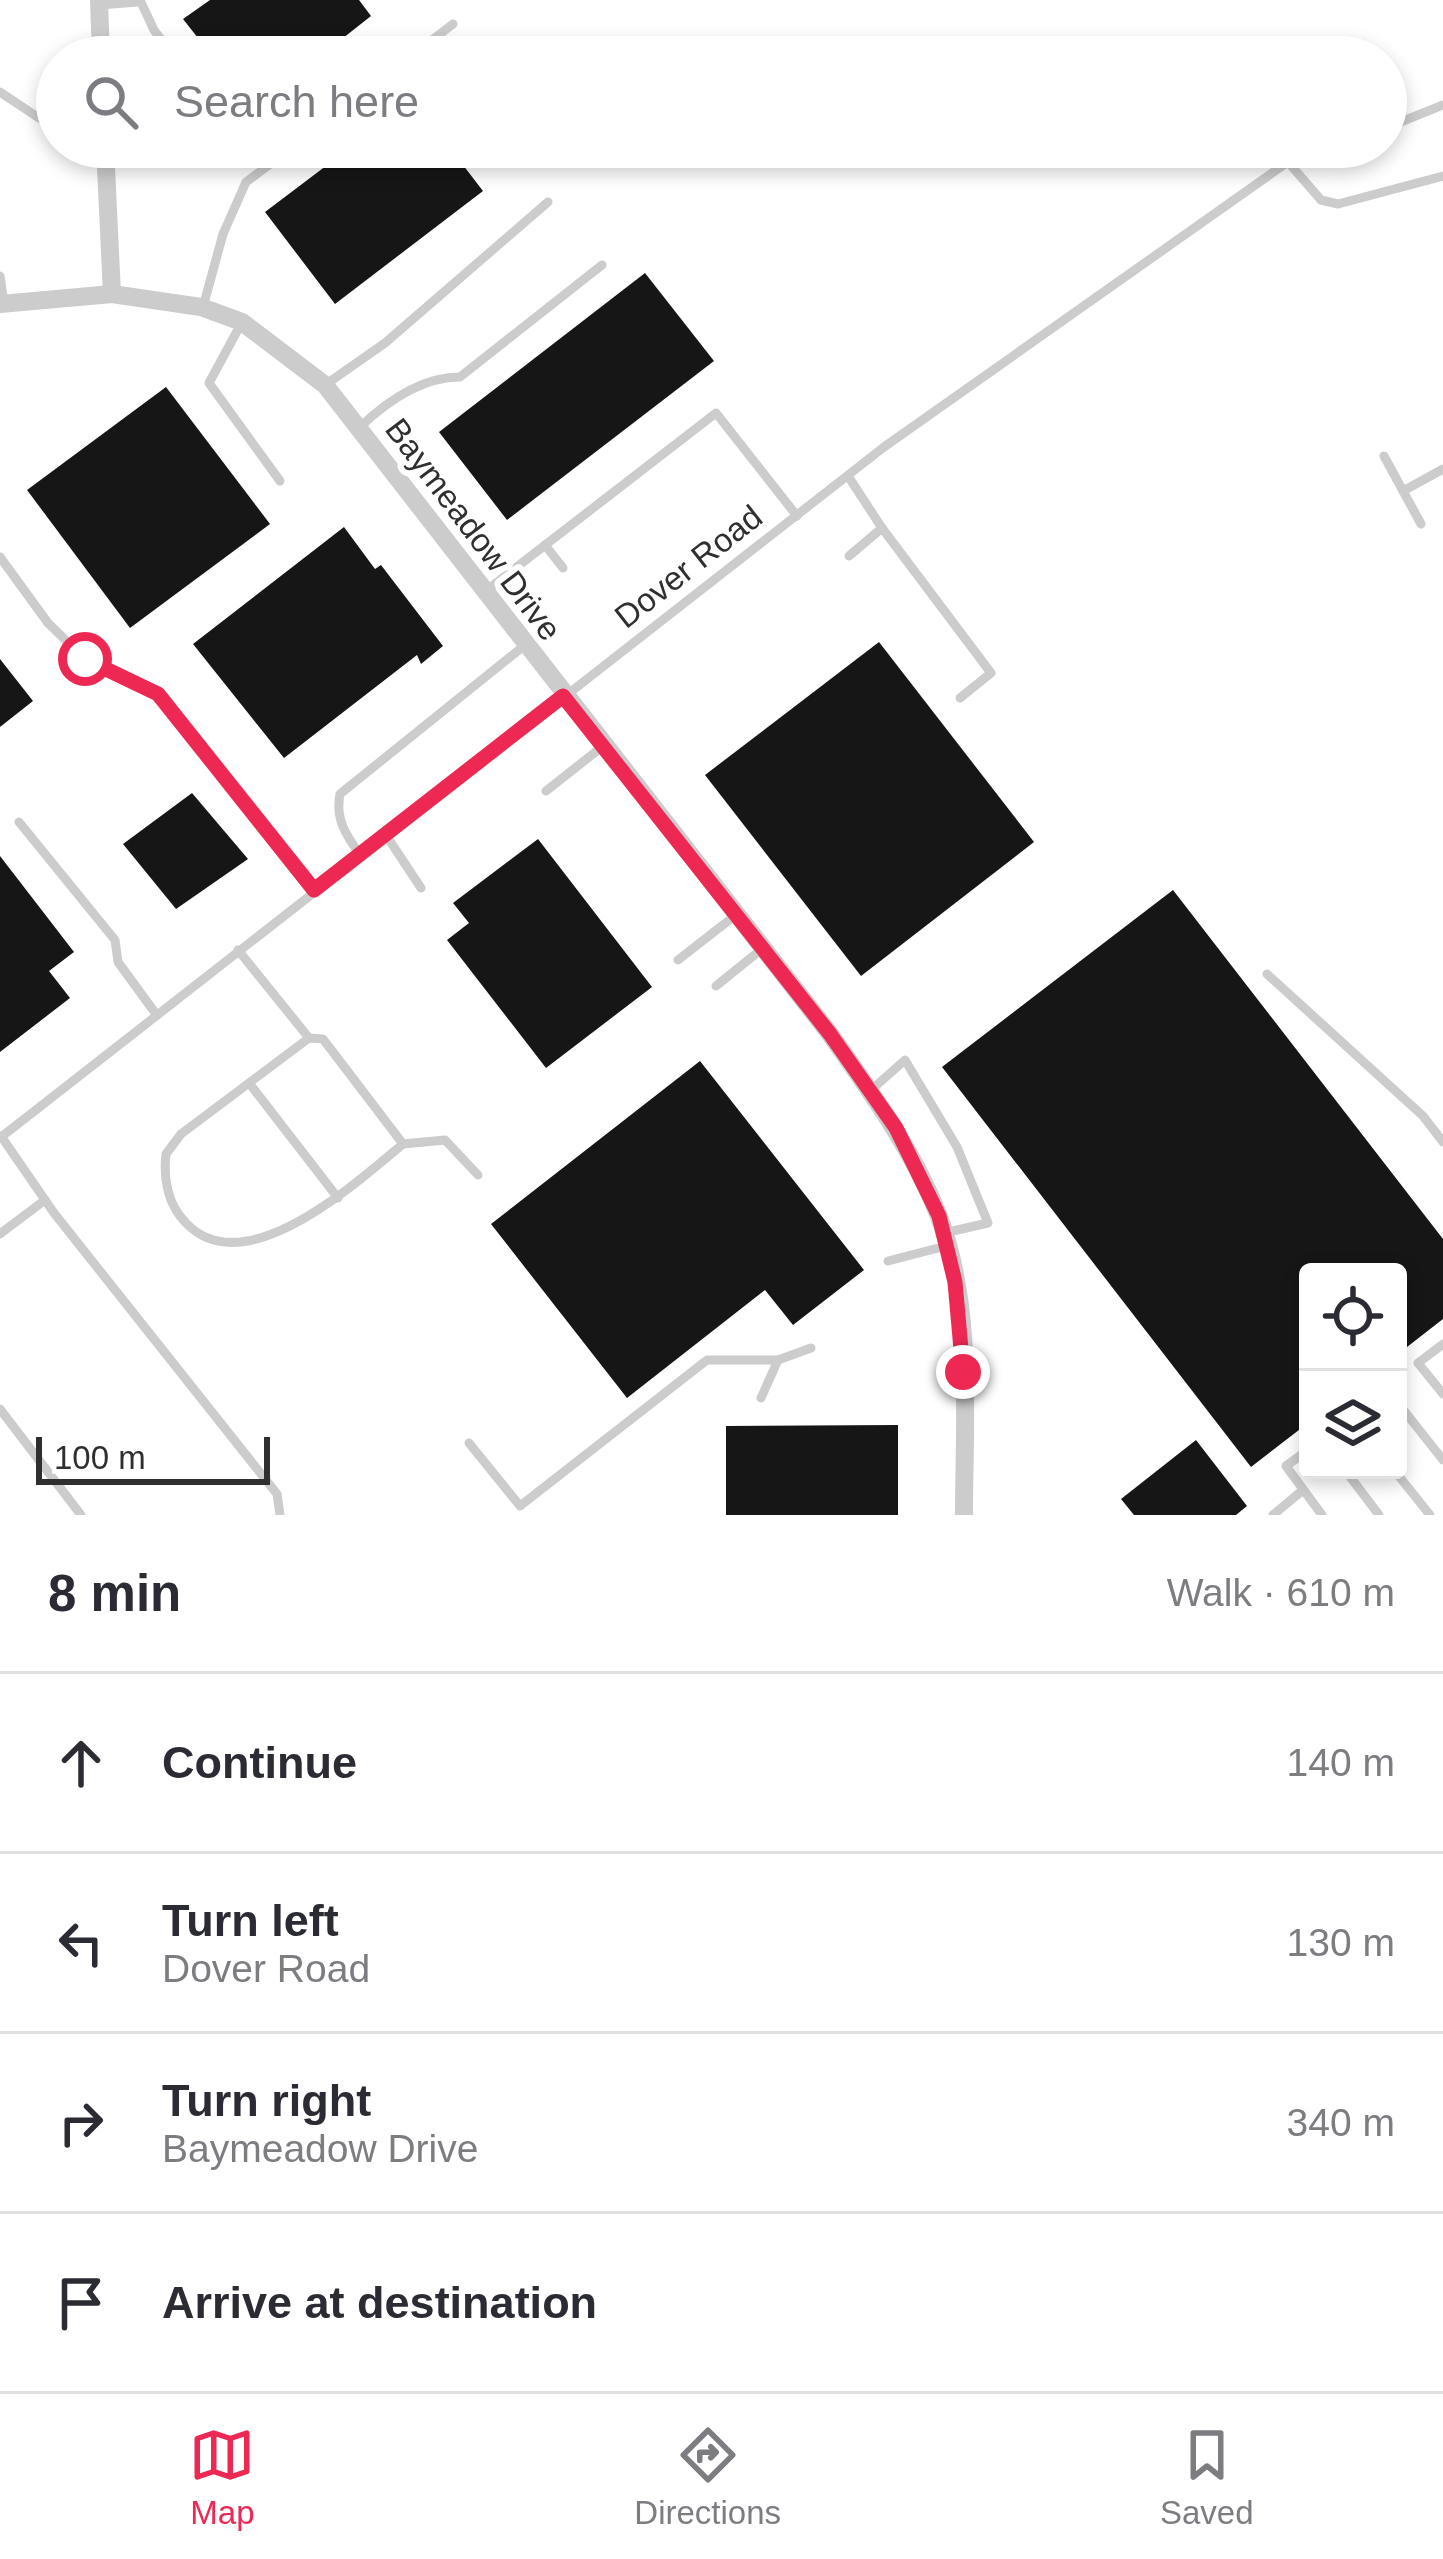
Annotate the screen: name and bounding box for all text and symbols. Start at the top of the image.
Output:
search box [36,36,1407,168]
icon: search [78,69,144,135]
text: Search here [174,76,419,127]
street label: Baymeadow Drive [378,411,569,647]
street label: Dover Road [608,498,769,635]
route start [58,632,112,686]
map controls [1299,1263,1407,1479]
button: locate [1299,1263,1407,1371]
route end [936,1345,990,1399]
button: layers [1299,1371,1407,1479]
scale bar [36,1431,270,1484]
text: 100 m [54,1439,146,1476]
text: 8 min [48,1565,181,1622]
text: Walk · 610 m [1167,1571,1395,1614]
icon: ahead [48,1730,114,1796]
text: Continue [162,1737,357,1788]
text: 140 m [1287,1741,1395,1784]
text: Turn left [162,1895,339,1946]
icon: left [48,1910,114,1976]
text: 130 m [1287,1921,1395,1964]
text: Dover Road [162,1947,370,1990]
text: Turn right [162,2075,371,2126]
icon: right [48,2090,114,2156]
text: 340 m [1287,2101,1395,2144]
text: Baymeadow Drive [162,2127,478,2170]
icon: arrive [48,2270,114,2336]
text: Arrive at destination [162,2277,597,2328]
tab: Map [189,2422,255,2532]
tab: Directions [634,2422,781,2532]
tab: Saved [1160,2422,1254,2532]

